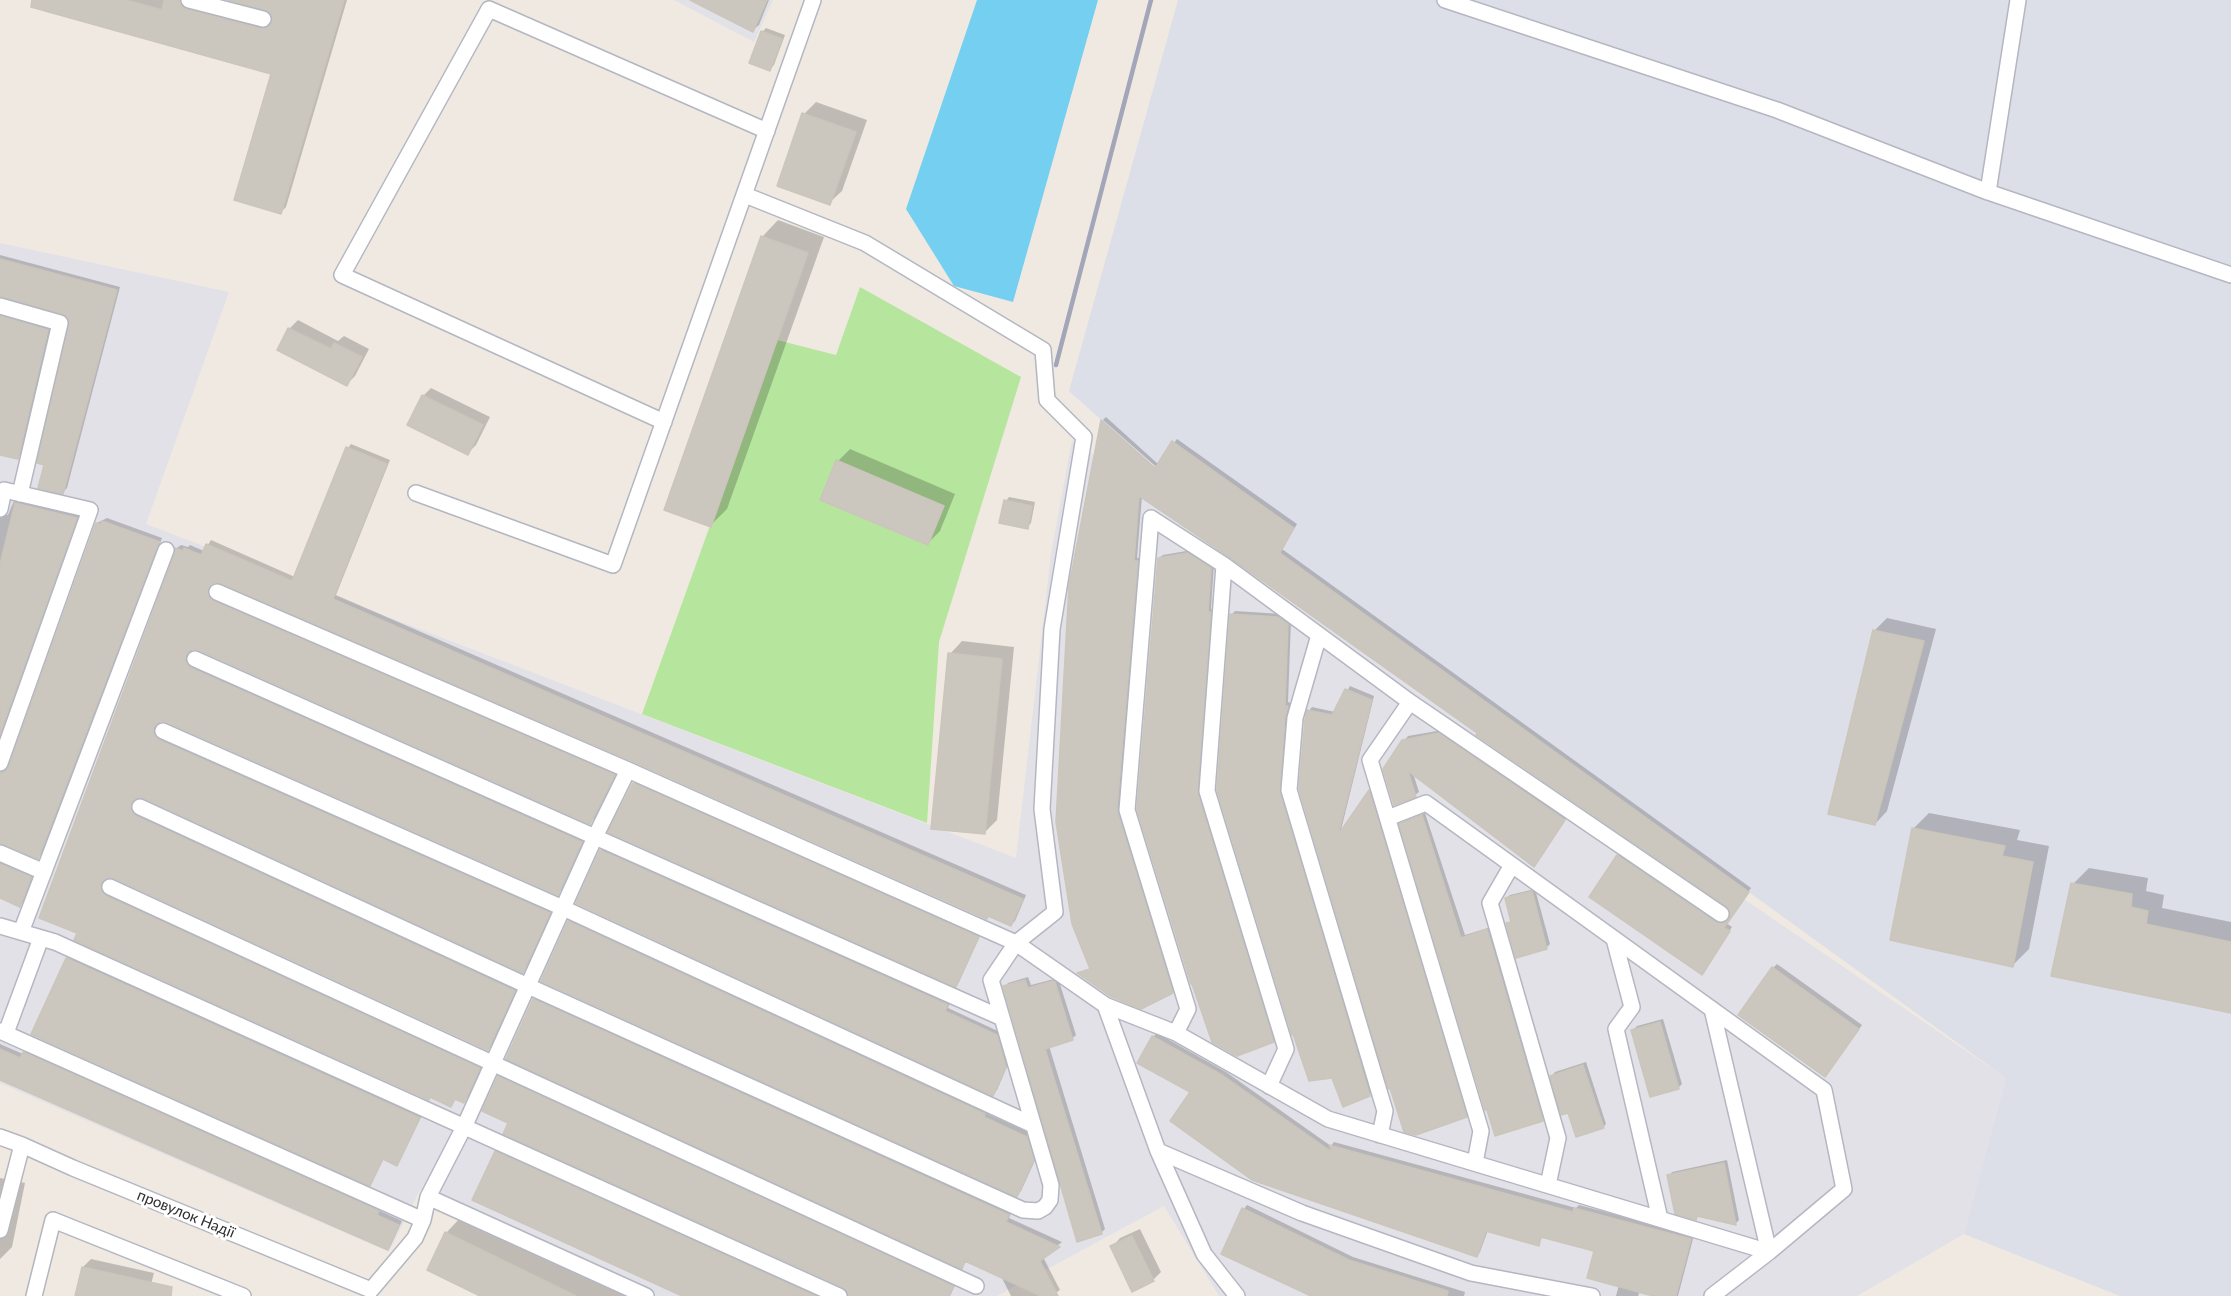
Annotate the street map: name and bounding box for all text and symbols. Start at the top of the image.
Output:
street label: провулок Надії [135,1186,237,1242]

